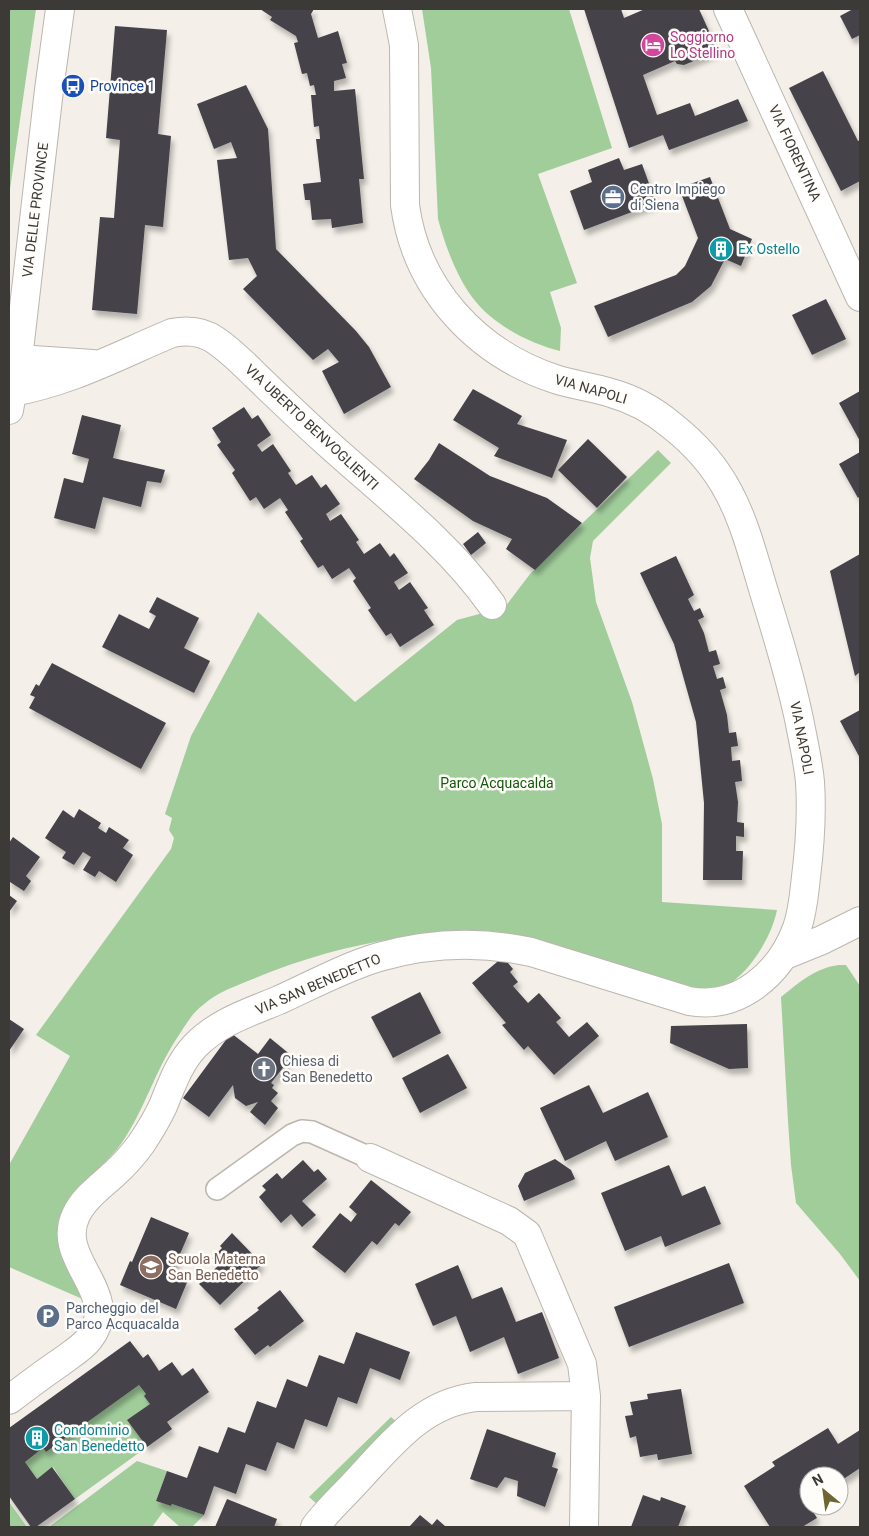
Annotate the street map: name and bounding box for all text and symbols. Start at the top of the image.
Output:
place label: Soggiorno Lo Stellino [670,29,735,61]
hotel icon: Soggiorno Lo Stellino [640,32,666,58]
bus stop icon: Province 1 [60,73,86,99]
place label: Province 1 [90,78,155,94]
street label: VIA FIORENTINA [766,102,824,204]
street label: VIA DELLE PROVINCE [19,142,51,278]
place label: Centro Impiego di Siena [630,181,726,213]
office icon: Centro Impiego di Siena [600,184,626,210]
building icon: Ex Ostello [708,236,734,262]
place label: Ex Ostello [738,241,800,257]
street label: VIA UBERTO BENVOGLIENTI [242,361,382,493]
street label: VIA NAPOLI [553,371,629,407]
street label: VIA NAPOLI [787,700,817,776]
park label: Parco Acquacalda [440,775,554,791]
street label: VIA SAN BENEDETTO [253,950,383,1018]
place label: Chiesa di San Benedetto [282,1053,373,1085]
church icon: Chiesa di San Benedetto [251,1056,277,1082]
place label: Scuola Materna San Benedetto [168,1251,266,1283]
school or university icon: Scuola Materna San Benedetto [138,1254,164,1280]
place label: Parcheggio del Parco Acquacalda [66,1300,179,1332]
parking icon: Parcheggio del Parco Acquacalda [35,1303,61,1329]
place label: Condominio San Benedetto [54,1422,145,1454]
building icon: Condominio San Benedetto [24,1425,50,1451]
north arrow [799,1466,849,1516]
text: N [809,1470,826,1489]

